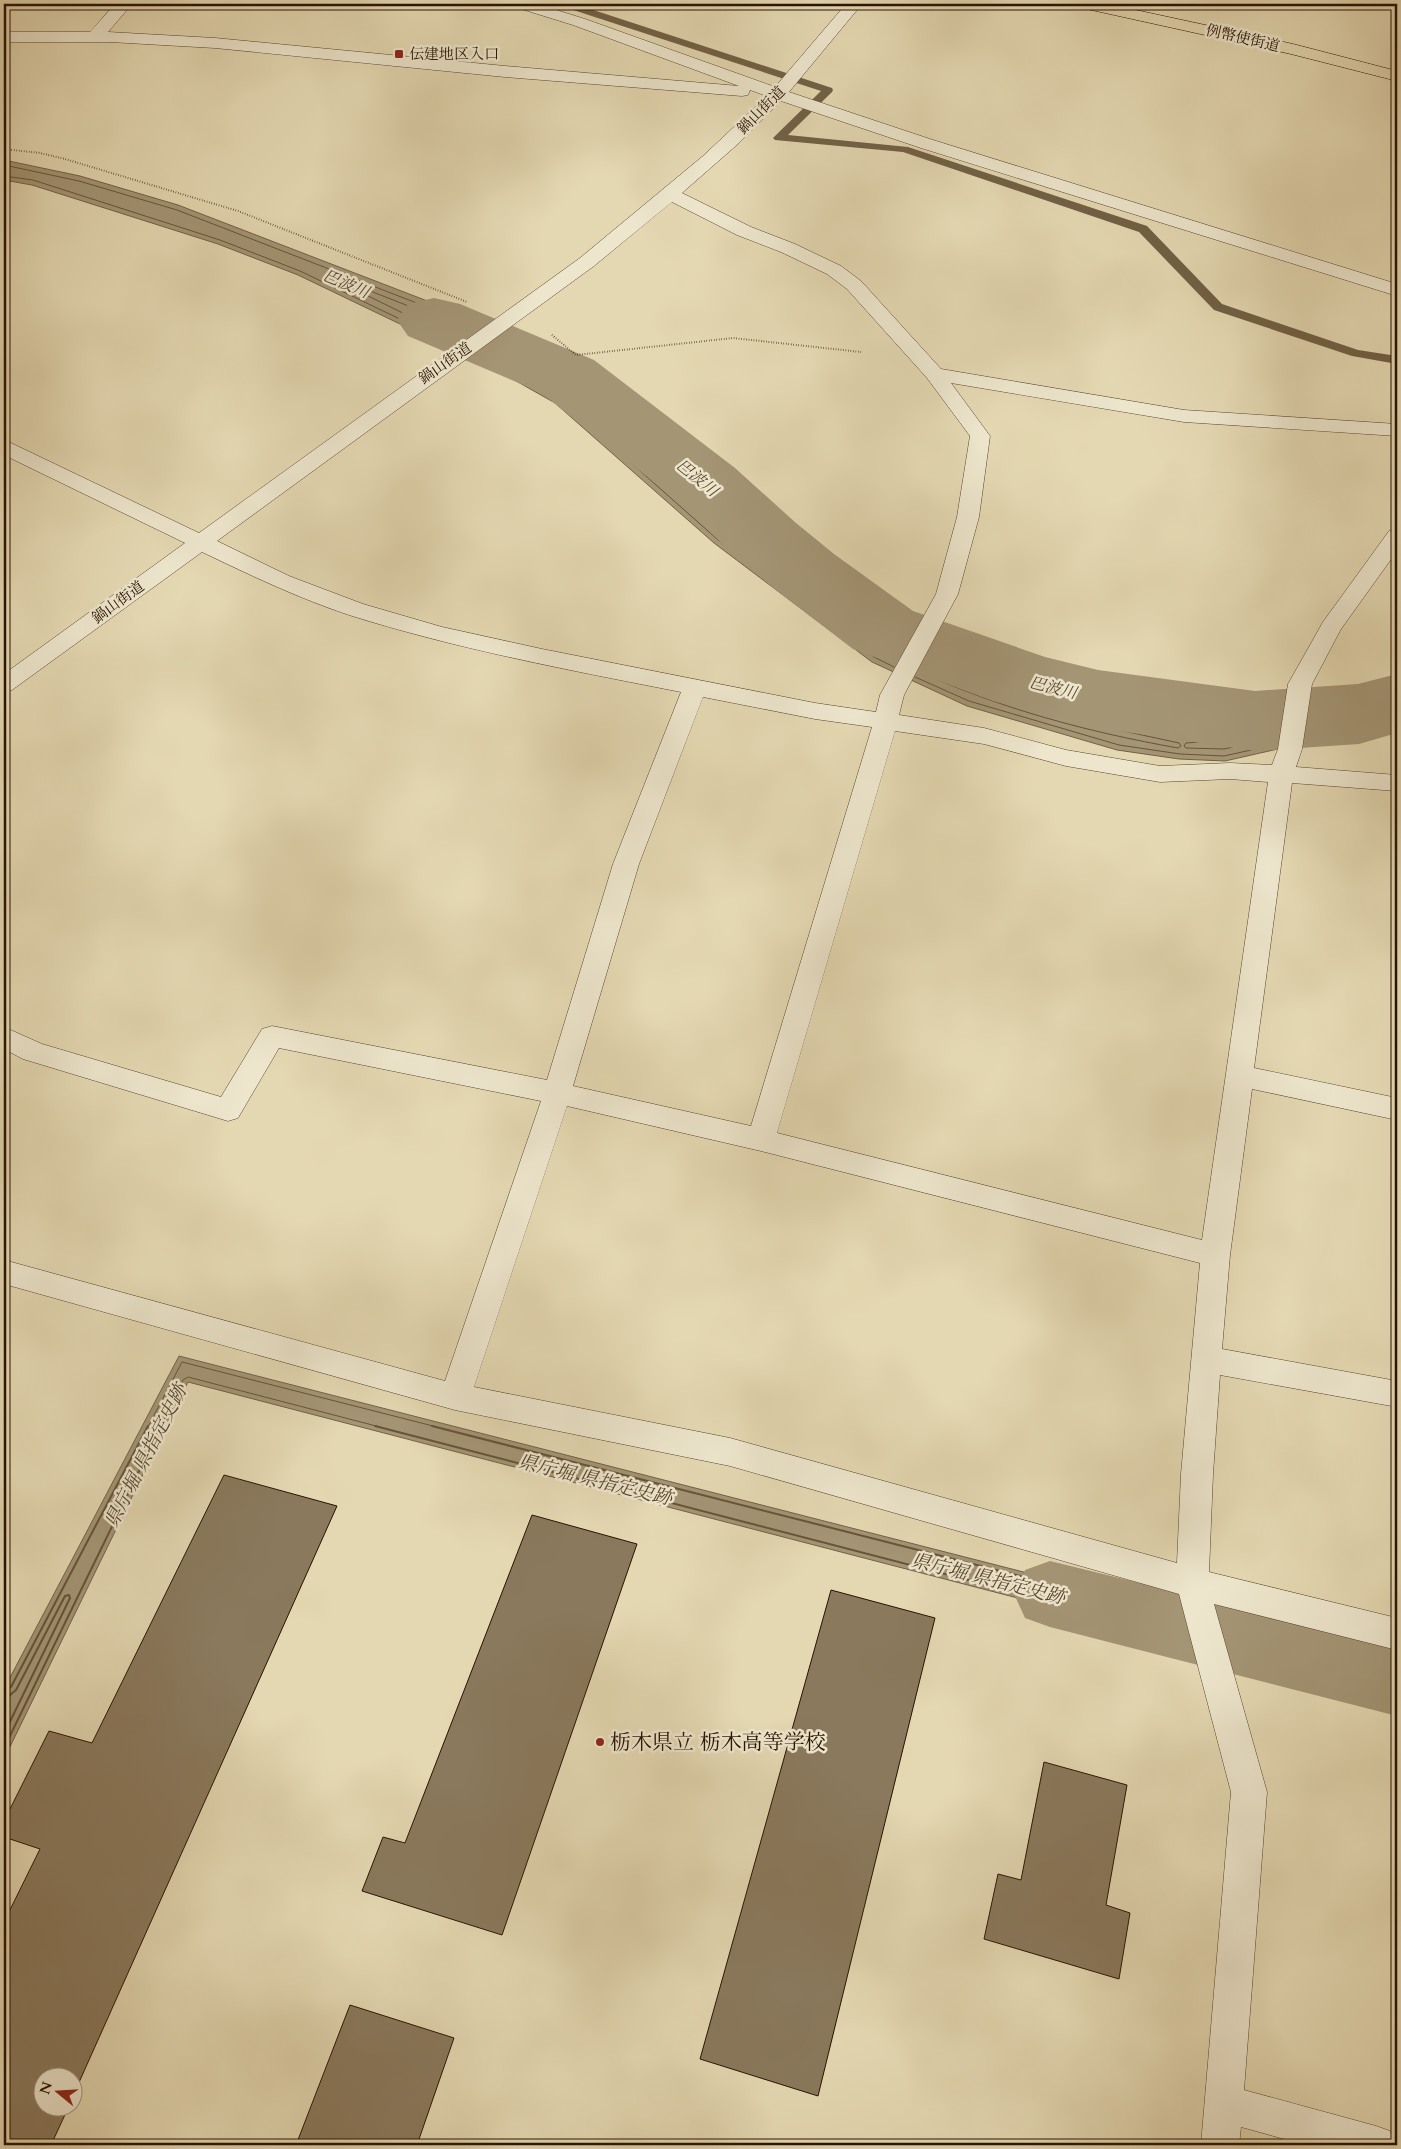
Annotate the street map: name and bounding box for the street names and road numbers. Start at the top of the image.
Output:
street label: 例幣使街道 [1204,20,1282,56]
street label: 鍋山街道 [733,82,789,138]
street label: 鍋山街道 [415,338,475,388]
street label: 鍋山街道 [88,576,148,628]

